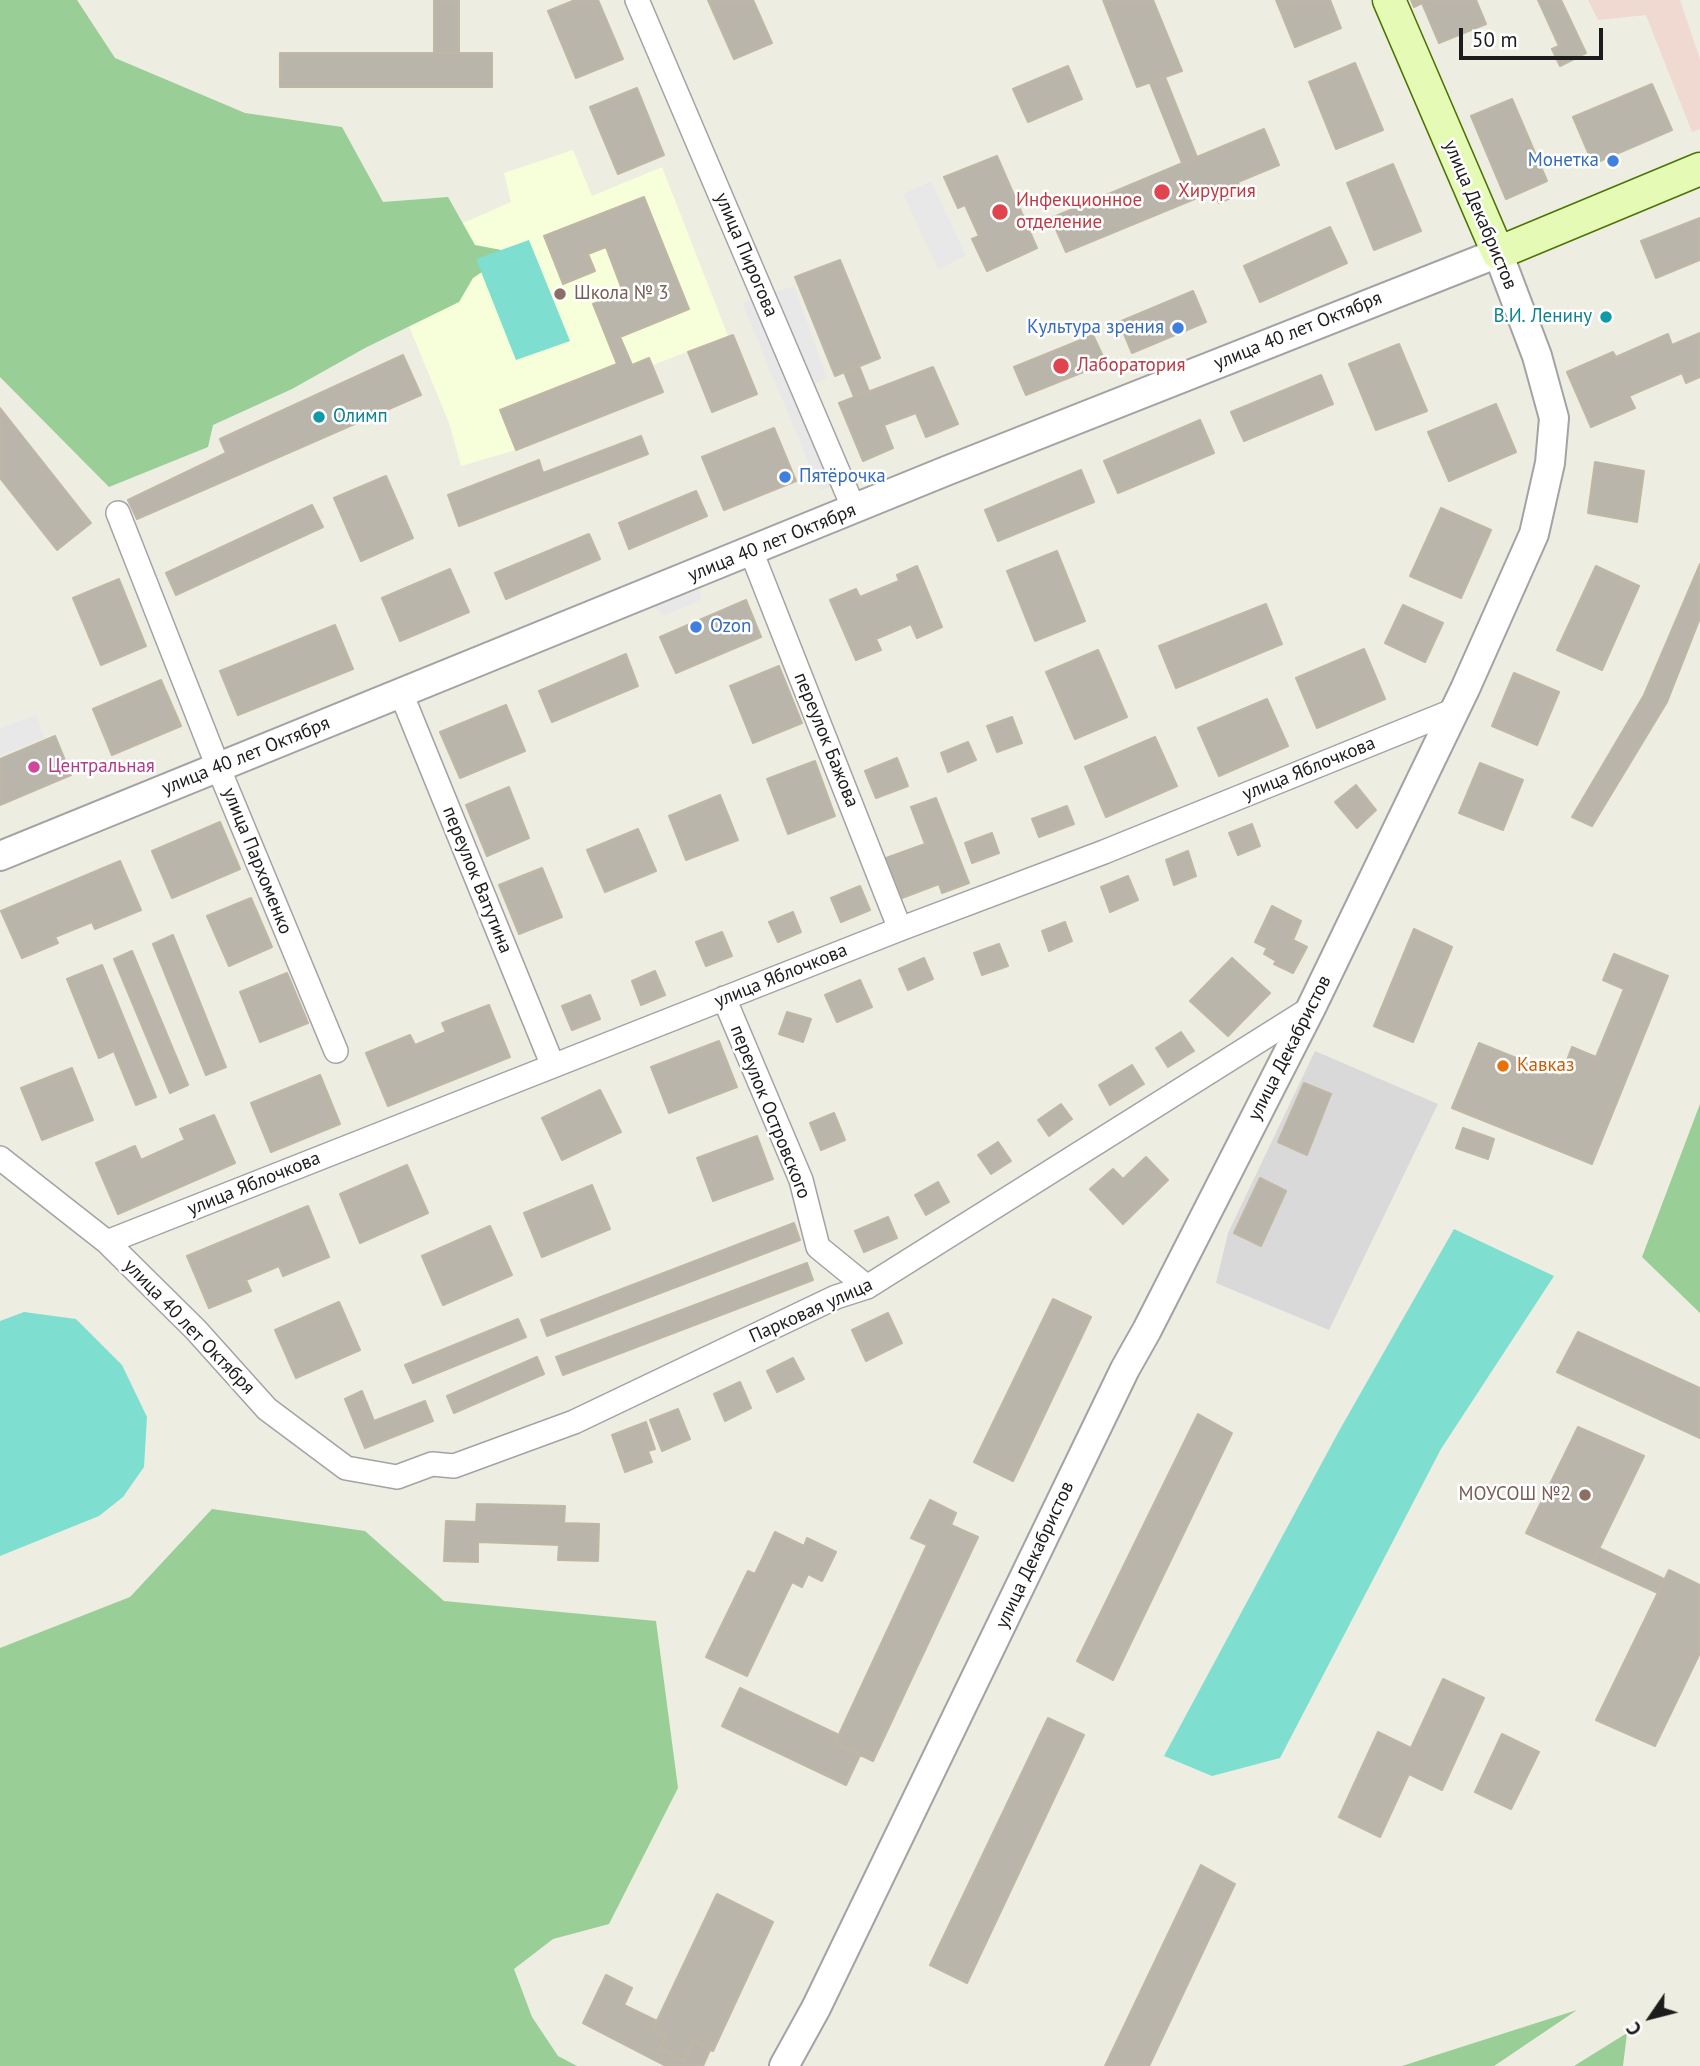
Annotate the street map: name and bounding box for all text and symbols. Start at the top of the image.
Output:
scale bar [1462,14,1606,58]
text: 50 m [1472,26,1518,53]
street label: улица Декабристов [1438,137,1522,293]
place label: Монетка [1528,150,1599,172]
marker: Монетка [1605,153,1621,169]
place label: Хирургия [1178,181,1256,203]
marker: Хирургия [1152,182,1172,202]
street label: улица Пирогова [710,190,782,320]
place label: Инфекционное отделение [1016,190,1142,234]
marker: Инфекционное отделение [990,202,1010,222]
place label: Школа № 3 [574,283,669,305]
marker: Школа № 3 [552,286,568,302]
street label: улица 40 лет Октября [1211,287,1385,375]
place label: В.И. Ленину [1494,306,1592,328]
marker: В.И. Ленину [1598,309,1614,325]
place label: Культура зрения [1027,317,1164,339]
marker: Культура зрения [1170,320,1186,336]
place label: Лаборатория [1077,355,1185,377]
marker: Лаборатория [1051,356,1071,376]
place label: Олимп [333,406,388,428]
marker: Олимп [311,409,327,425]
place label: Пятёрочка [799,466,886,488]
marker: Пятёрочка [777,469,793,485]
street label: улица 40 лет Октября [685,499,859,587]
place label: Ozon [710,616,751,638]
marker: Ozon [688,619,704,635]
street label: переулок Бажова [789,669,863,811]
street label: улица 40 лет Октября [159,712,333,800]
street label: улица Яблочкова [1239,732,1379,806]
place label: Центральная [48,756,155,778]
marker: Центральная [26,759,42,775]
street label: улица Пархоменко [217,784,297,938]
street label: переулок Ватутина [437,803,517,957]
street label: улица Яблочкова [711,939,851,1013]
street label: улица Декабристов [1244,972,1336,1124]
street label: переулок Островского [725,1022,815,1202]
place label: Кавказ [1517,1055,1574,1077]
marker: Кавказ [1495,1058,1511,1074]
street label: улица Яблочкова [184,1147,324,1221]
street label: улица 40 лет Октября [119,1255,259,1399]
street label: Парковая улица [746,1274,876,1348]
street label: улица Декабристов [991,1478,1079,1632]
place label: МОУСОШ №2 [1459,1484,1571,1506]
marker: МОУСОШ №2 [1577,1487,1593,1503]
north arrow [1616,1982,1686,2052]
text: С [1621,2018,1647,2040]

